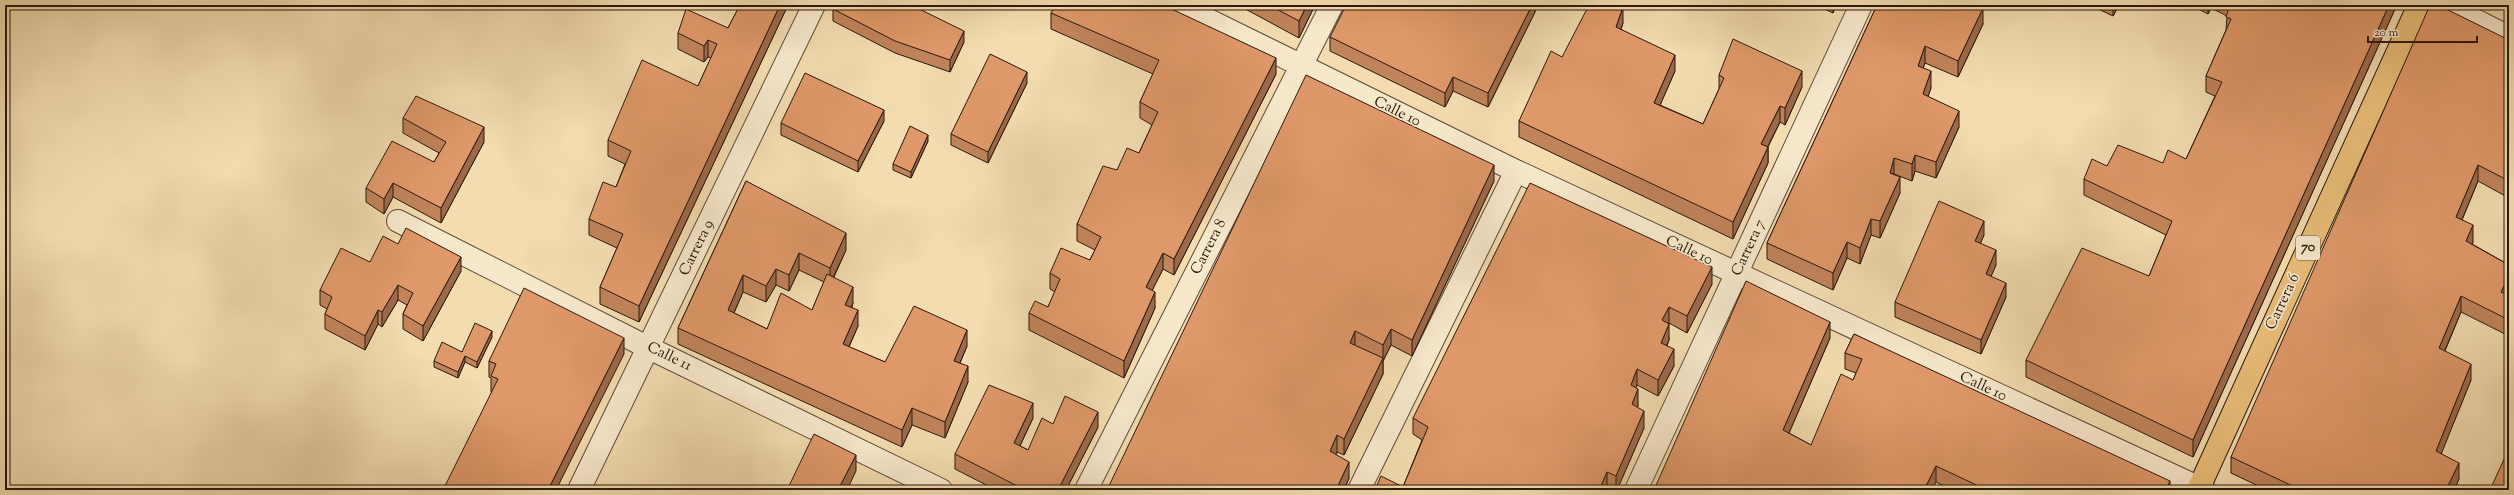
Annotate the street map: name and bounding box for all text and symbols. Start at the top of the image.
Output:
scale bar [2368,18,2477,44]
text: 20 m [2374,24,2399,42]
street label: Calle 10 [1370,92,1424,132]
street label: Carrera 8 [1186,215,1232,279]
street label: Carrera 9 [674,216,720,280]
street label: Carrera 7 [1727,216,1771,280]
street label: Calle 10 [1662,231,1716,271]
road number: 70 [2296,236,2320,260]
street label: Carrera 6 [2261,270,2305,334]
street label: Calle 11 [643,337,695,377]
street label: Calle 10 [1956,367,2010,407]

